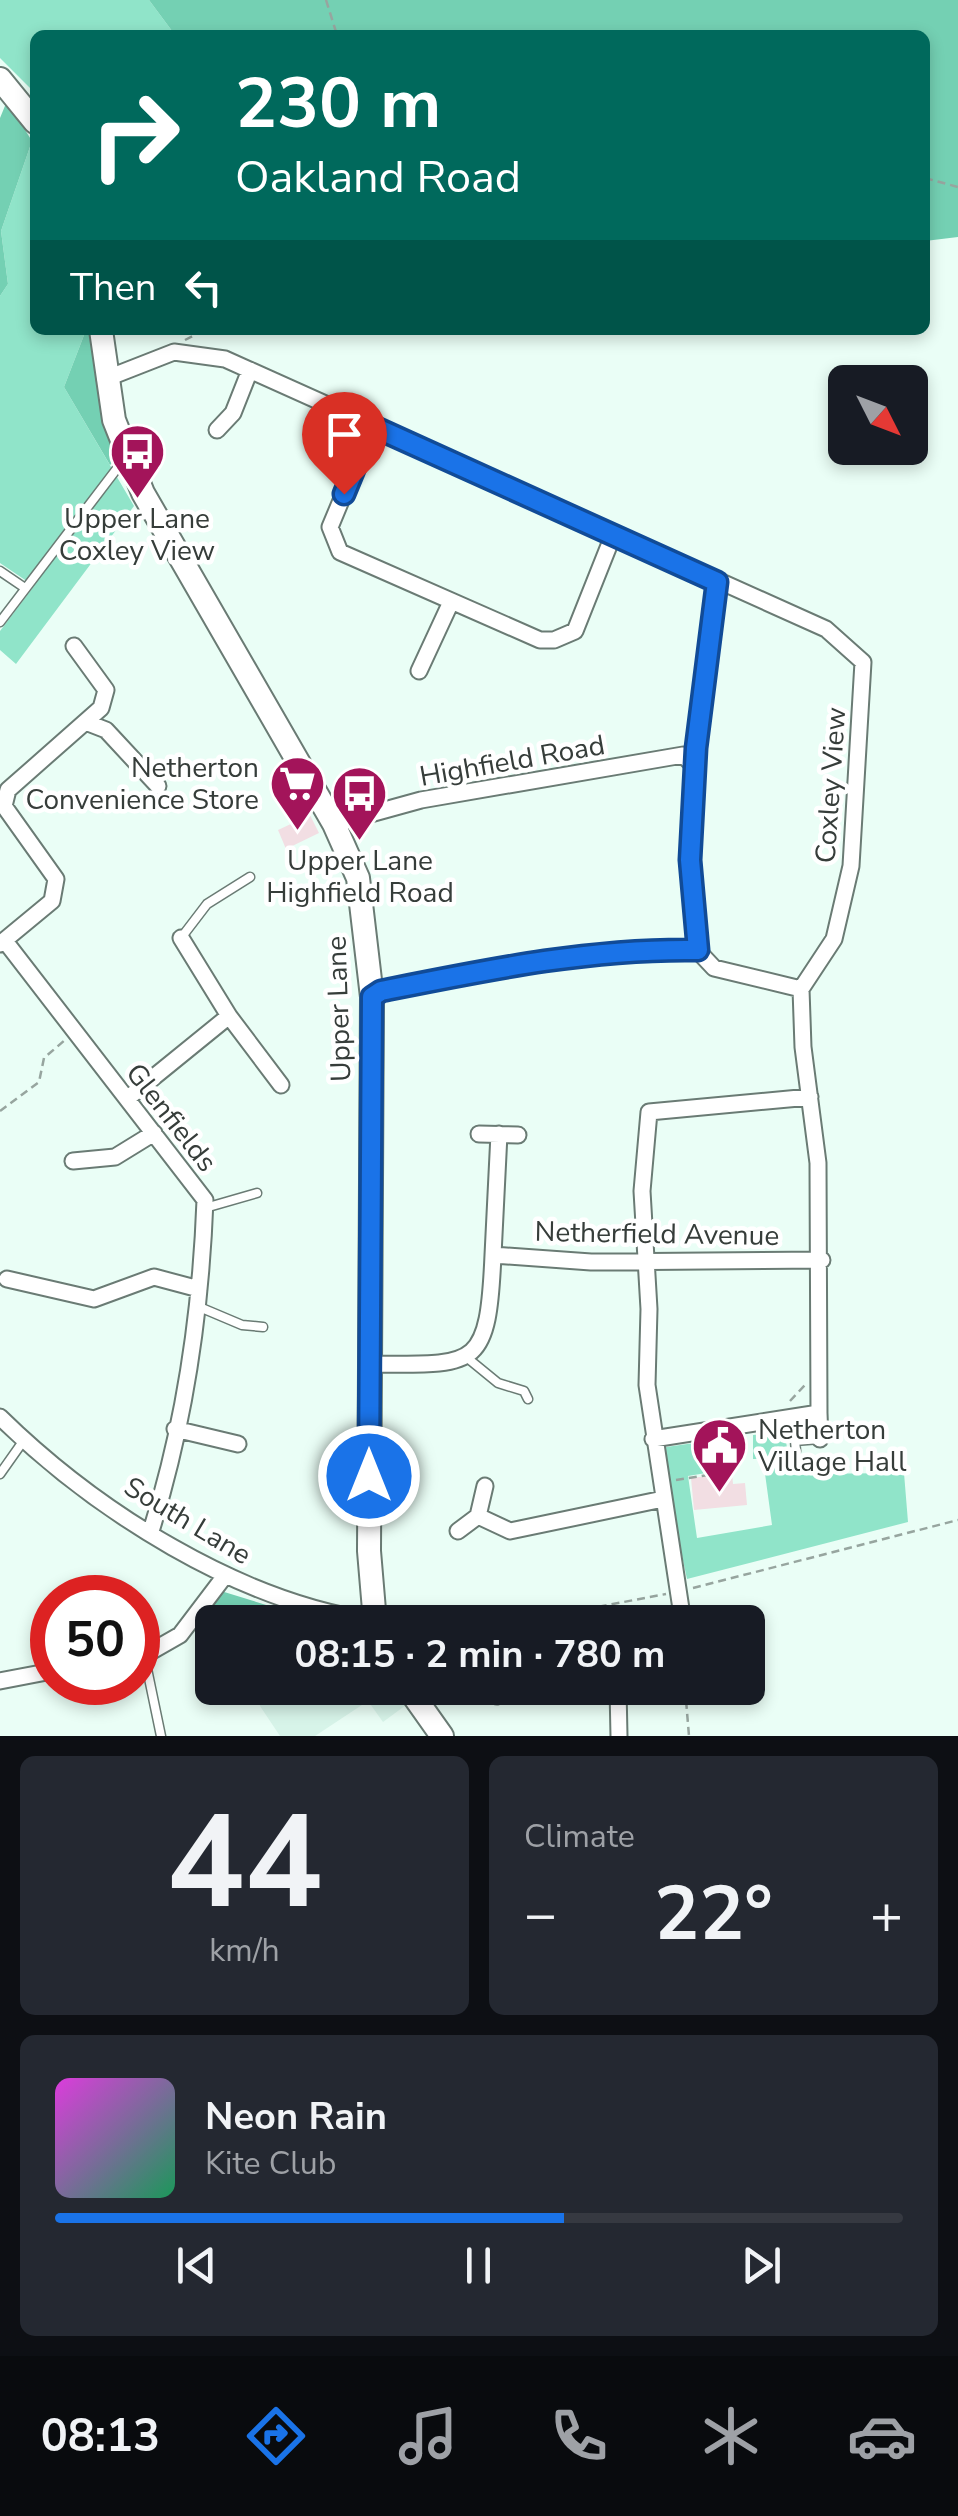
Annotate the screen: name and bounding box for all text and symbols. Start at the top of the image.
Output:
text: 230 m [235,56,441,152]
icon: right [70,70,200,200]
text: Oakland Road [235,147,521,208]
icon: left [176,260,231,315]
text: Then [70,262,156,313]
north arrow [828,365,928,465]
map controls [828,365,928,465]
pin [302,392,387,495]
icon: arrive [317,407,372,462]
bus stop icon: Upper Lane Coxley View [107,422,167,501]
place label: Upper Lane Coxley View [59,500,215,570]
street label: Coxley View [807,706,855,864]
street label: Highfield Road [417,726,608,796]
place label: Netherton Convenience Store [26,749,259,819]
supermarket icon: Netherton Convenience Store [268,753,328,832]
bus stop icon: Upper Lane Highfield Road [330,764,390,843]
place label: Upper Lane Highfield Road [266,842,454,912]
street label: Upper Lane [317,935,361,1083]
street label: Glenfields [117,1056,226,1180]
street label: Netherfield Avenue [534,1213,780,1255]
place label: Netherton Village Hall [757,1411,907,1481]
public building icon: Netherton Village Hall [689,1415,749,1494]
position arrow [317,1424,421,1528]
street label: South Lane [117,1468,258,1574]
speed limit sign: 50 [30,1575,160,1705]
text: 08:15 · 2 min · 780 m [295,1629,665,1680]
text: 44 [166,1775,323,1952]
text: Climate [524,1815,635,1858]
text: 22° [654,1863,773,1965]
text: − [524,1877,557,1952]
text: + [870,1877,903,1952]
text: km/h [209,1929,280,1972]
text: Neon Rain [205,2091,387,2142]
text: Kite Club [205,2142,336,2185]
icon: previous [169,2238,224,2293]
icon: pause [451,2238,506,2293]
icon: next [734,2238,789,2293]
icon: directions [241,2401,311,2471]
icon: music [393,2401,463,2471]
icon: phone [544,2401,614,2471]
icon: climate [696,2401,766,2471]
icon: car [847,2401,917,2471]
text: 08:13 [41,2406,160,2467]

